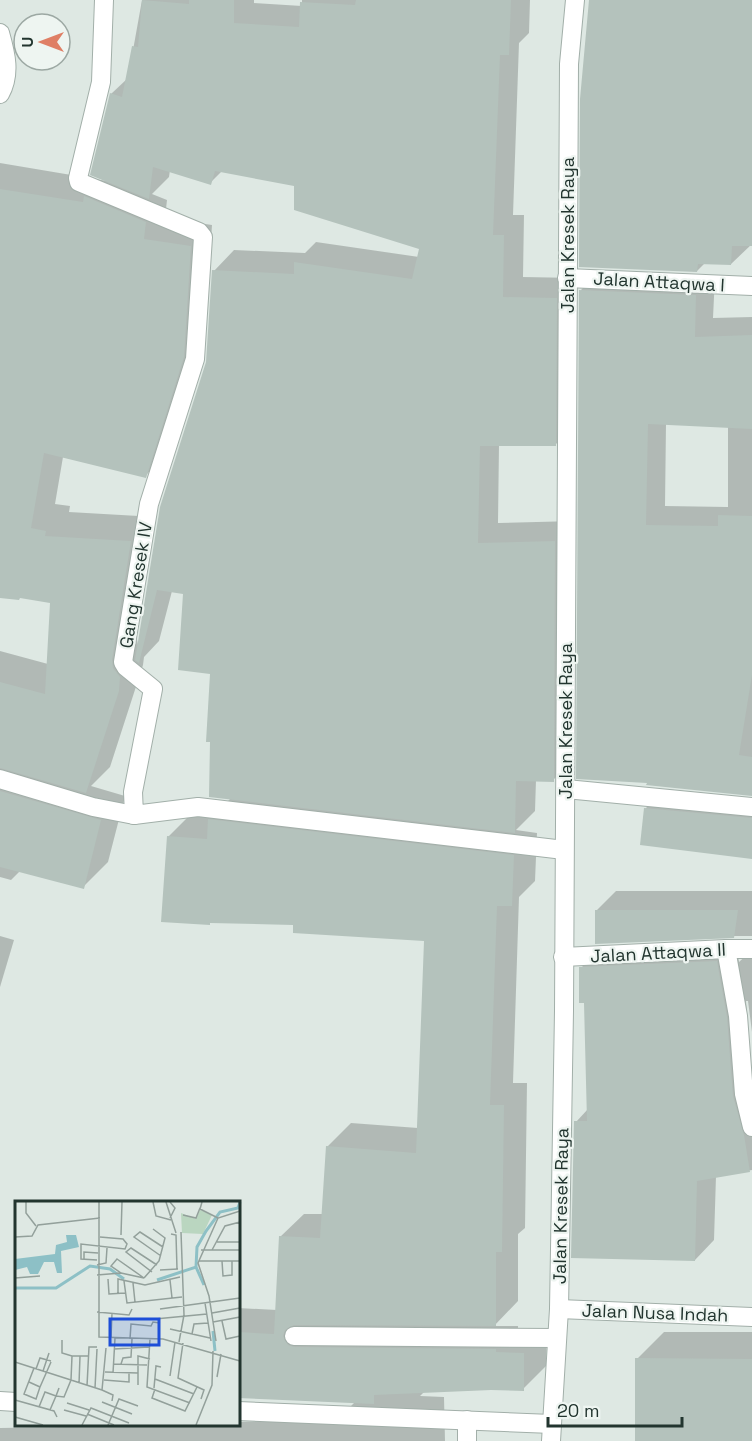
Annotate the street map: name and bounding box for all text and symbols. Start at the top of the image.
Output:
north arrow [12,12,72,72]
text: U [17,37,38,47]
street label: Jalan Kresek Raya [556,157,579,313]
street label: Jalan Attaqwa I [593,267,725,296]
street label: Gang Kresek IV [114,520,157,650]
street label: Jalan Kresek Raya [554,643,577,799]
street label: Jalan Attaqwa II [590,937,726,968]
street label: Jalan Kresek Raya [548,1128,573,1284]
inset map [15,1201,240,1426]
street label: Jalan Nusa Indah [581,1298,729,1327]
scale bar [548,1390,682,1428]
text: 20 m [557,1399,600,1422]

